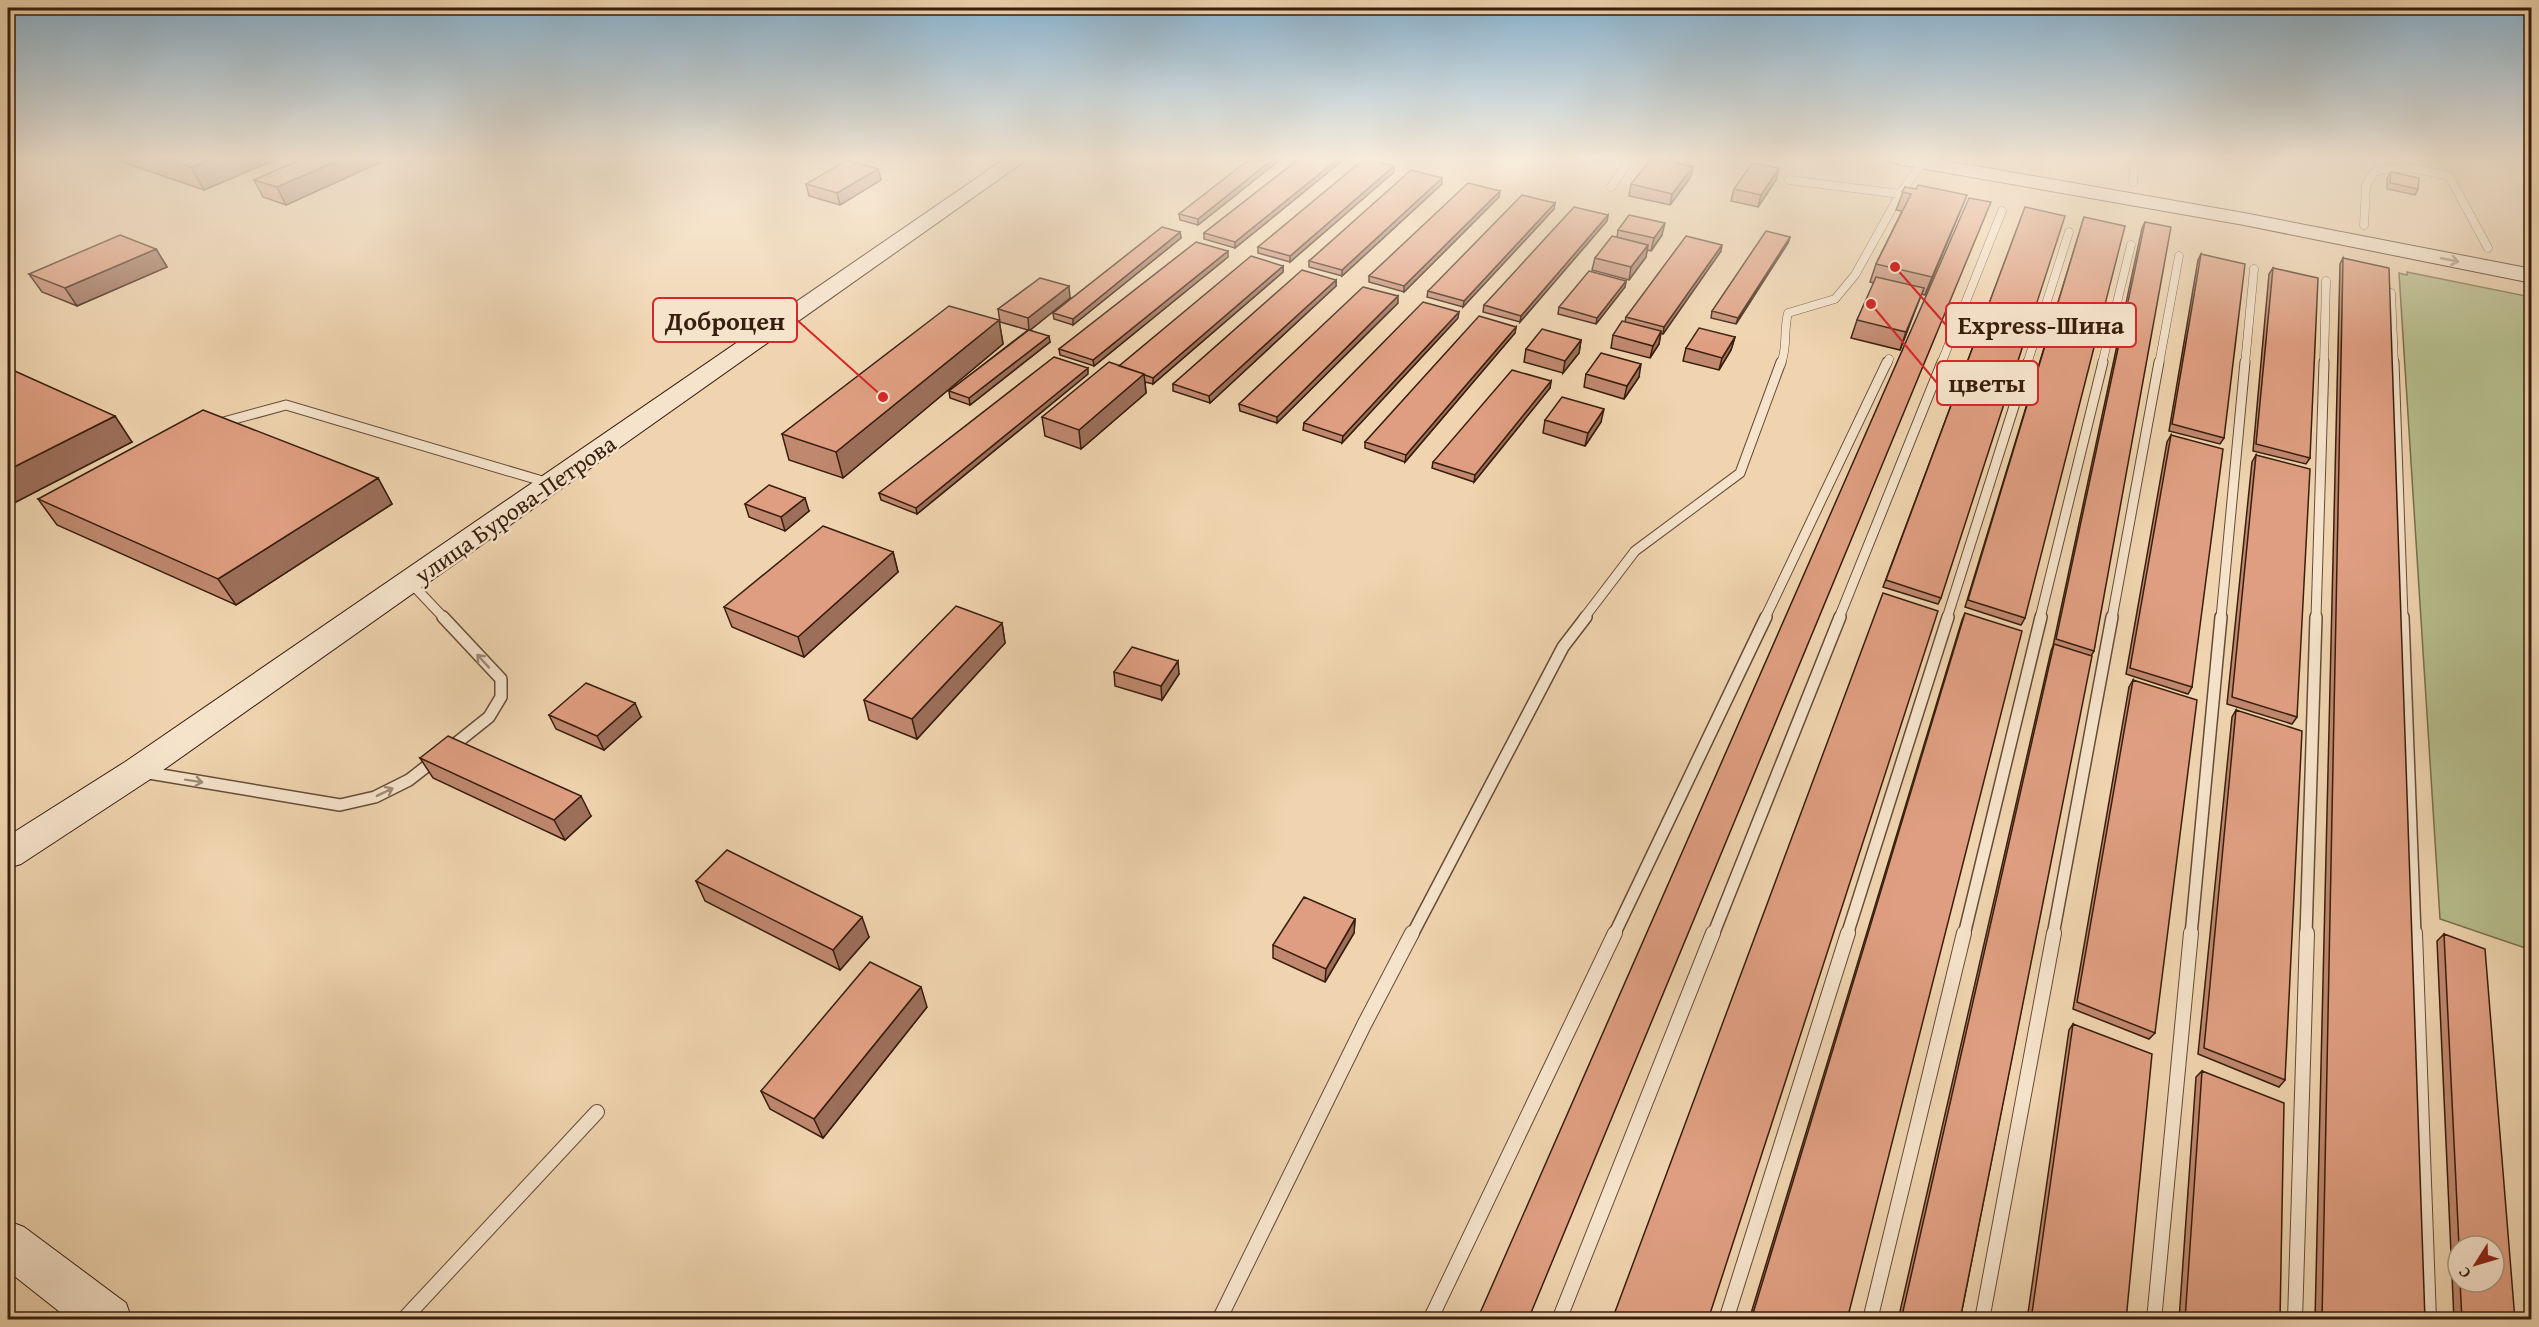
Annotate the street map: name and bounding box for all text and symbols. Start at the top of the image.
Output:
one-way arrow [2440,255,2459,266]
callout: Доброцен [653,298,797,342]
text: Доброцен [664,301,785,340]
callout: Express-Шина [1946,303,2136,347]
text: Express-Шина [1958,305,2125,344]
callout: цветы [1937,361,2038,405]
text: цветы [1949,363,2025,402]
street label: улица Бурова-Петрова [406,426,623,592]
one-way arrow [476,653,491,668]
one-way arrow [184,775,204,786]
one-way arrow [376,785,394,797]
north arrow [2446,1234,2506,1294]
text: С [2452,1262,2476,1284]

